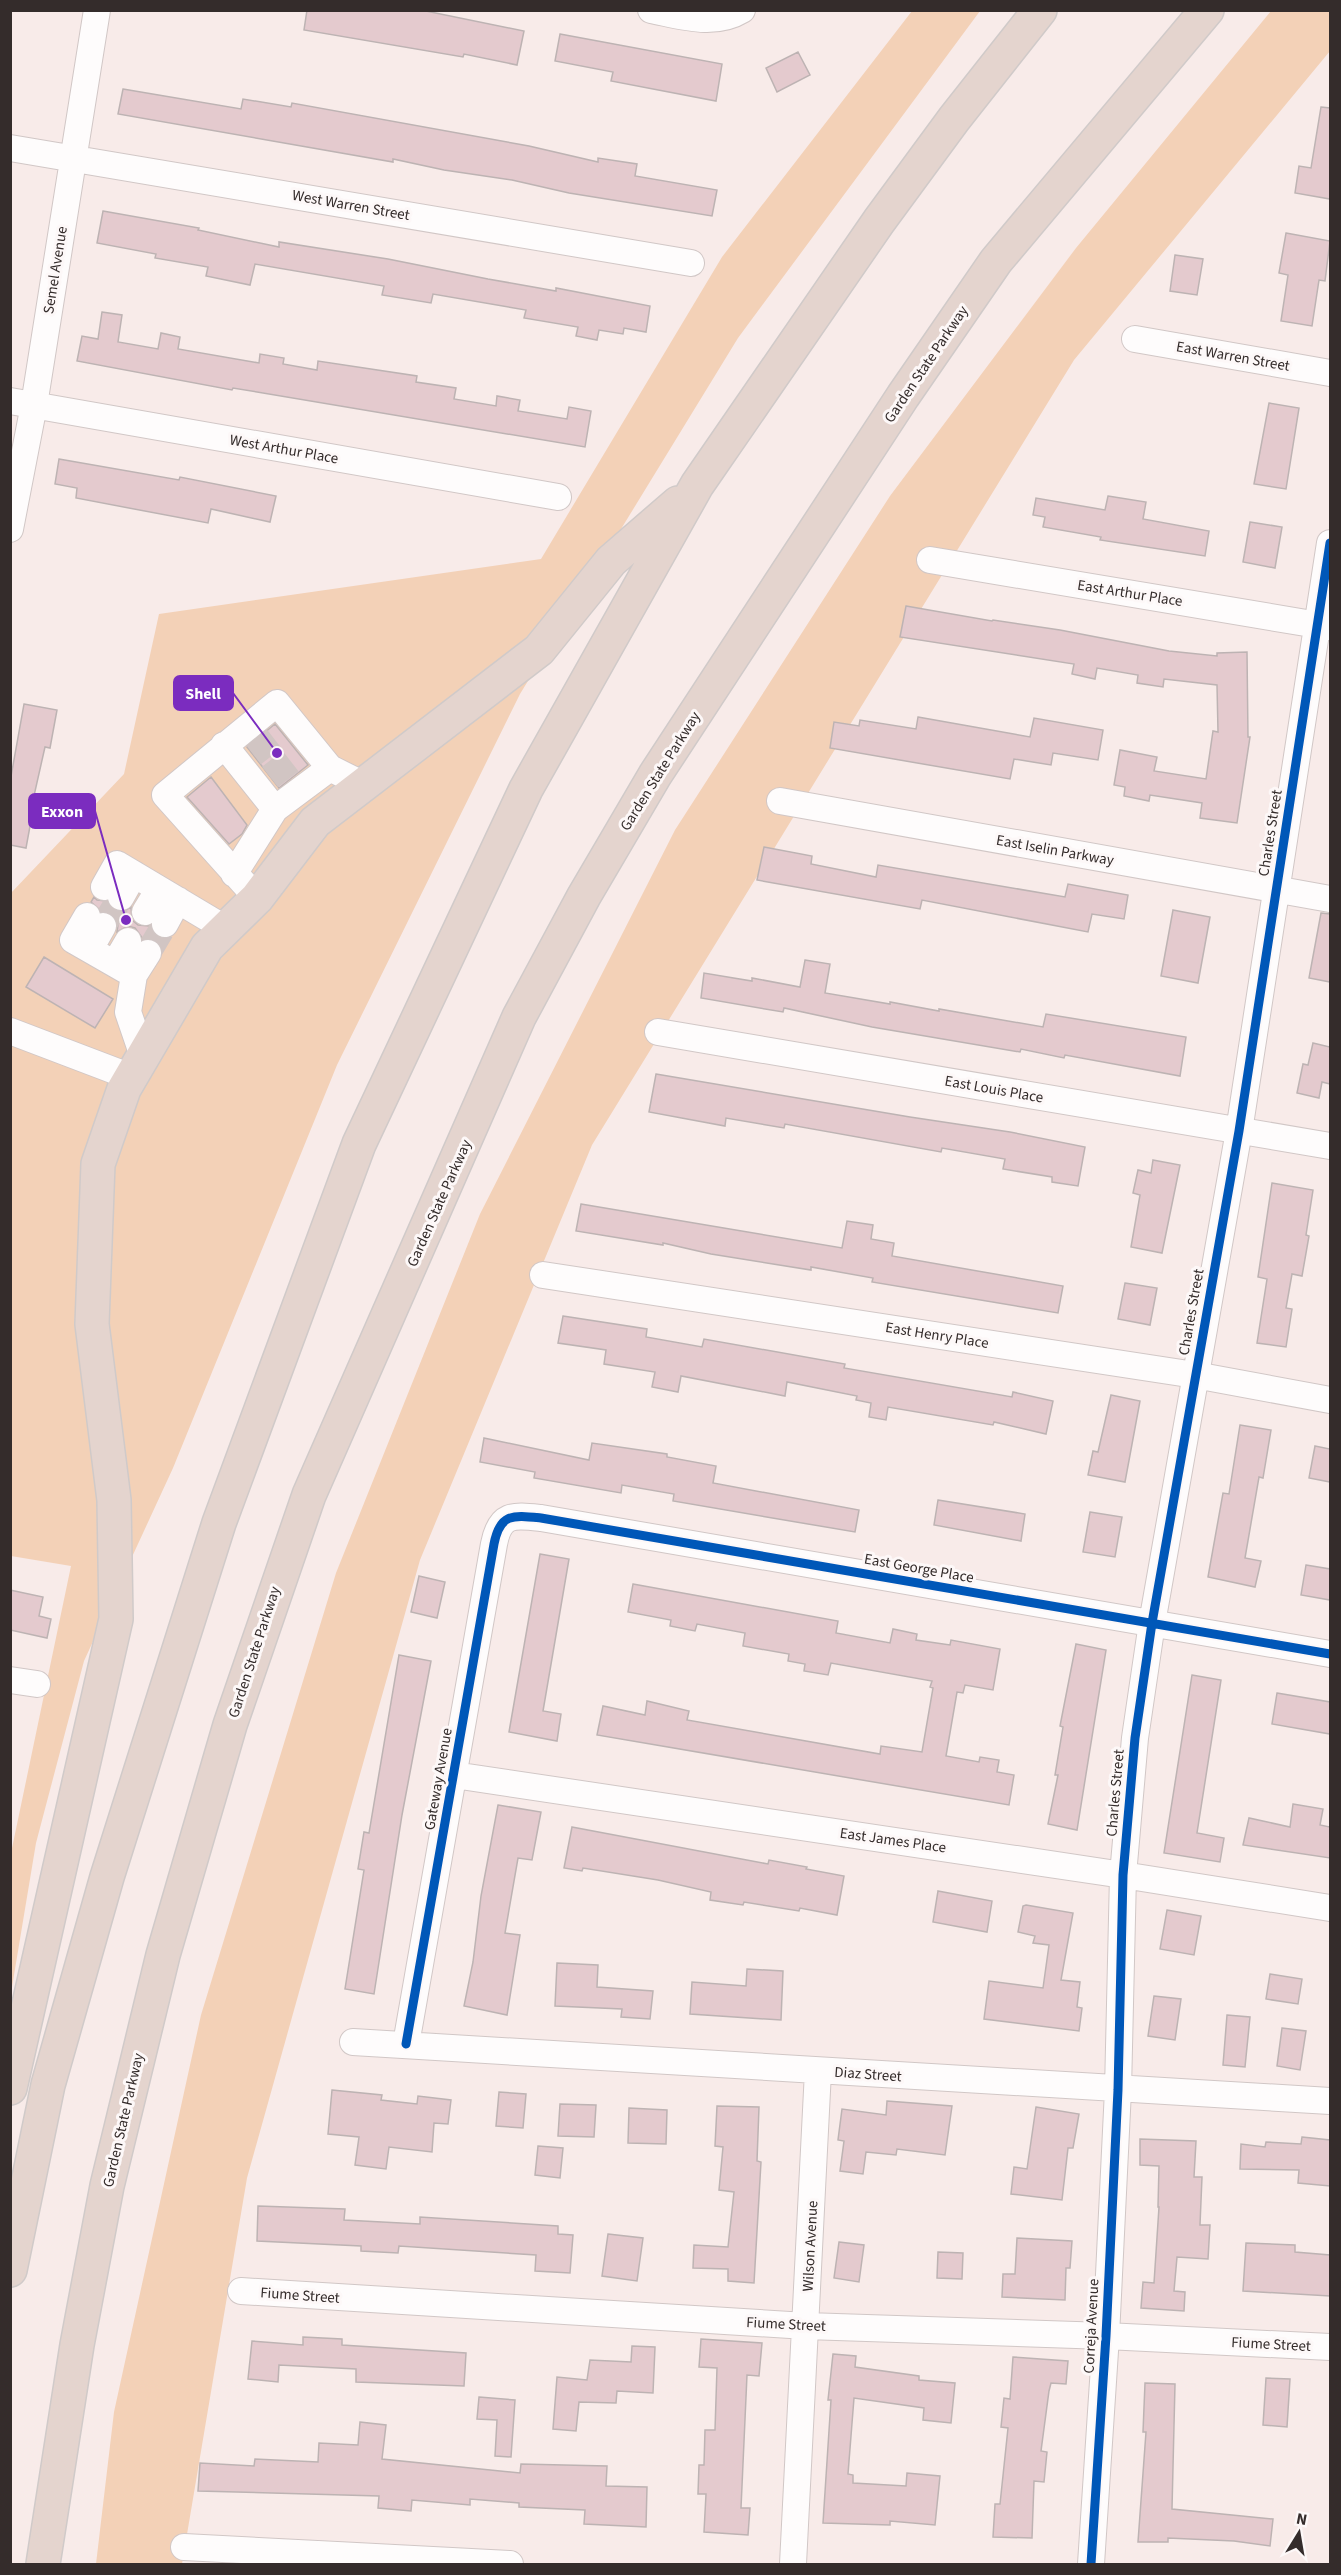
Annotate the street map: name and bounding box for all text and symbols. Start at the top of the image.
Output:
street label: West Warren Street [291,185,411,226]
street label: Semel Avenue [38,225,73,315]
street label: Garden State Parkway [879,302,973,427]
street label: East Warren Street [1174,336,1291,377]
street label: West Arthur Place [228,430,340,469]
street label: East Arthur Place [1076,575,1184,612]
callout: Shell [174,676,233,710]
text: Shell [185,683,221,705]
street label: Garden State Parkway [615,708,706,835]
street label: Charles Street [1253,788,1288,878]
callout: Exxon [29,794,95,828]
text: Exxon [41,801,83,823]
street label: East Iselin Parkway [994,830,1115,871]
street label: East Louis Place [943,1070,1045,1108]
street label: Garden State Parkway [402,1136,477,1270]
street label: Charles Street [1174,1267,1209,1357]
street label: East Henry Place [884,1317,990,1354]
street label: East George Place [862,1549,975,1588]
street label: Garden State Parkway [223,1584,286,1721]
street label: Gateway Avenue [419,1726,458,1832]
street label: Charles Street [1101,1748,1130,1838]
street label: East James Place [838,1823,948,1858]
street label: Garden State Parkway [98,2051,149,2189]
street label: Diaz Street [834,2062,902,2087]
street label: Wilson Avenue [798,2200,823,2292]
street label: Correja Avenue [1079,2278,1104,2374]
street label: Fiume Street [259,2282,340,2309]
street label: Fiume Street [746,2312,826,2337]
street label: Fiume Street [1231,2332,1311,2357]
north arrow [1269,2503,1329,2563]
text: N [1294,2507,1309,2531]

